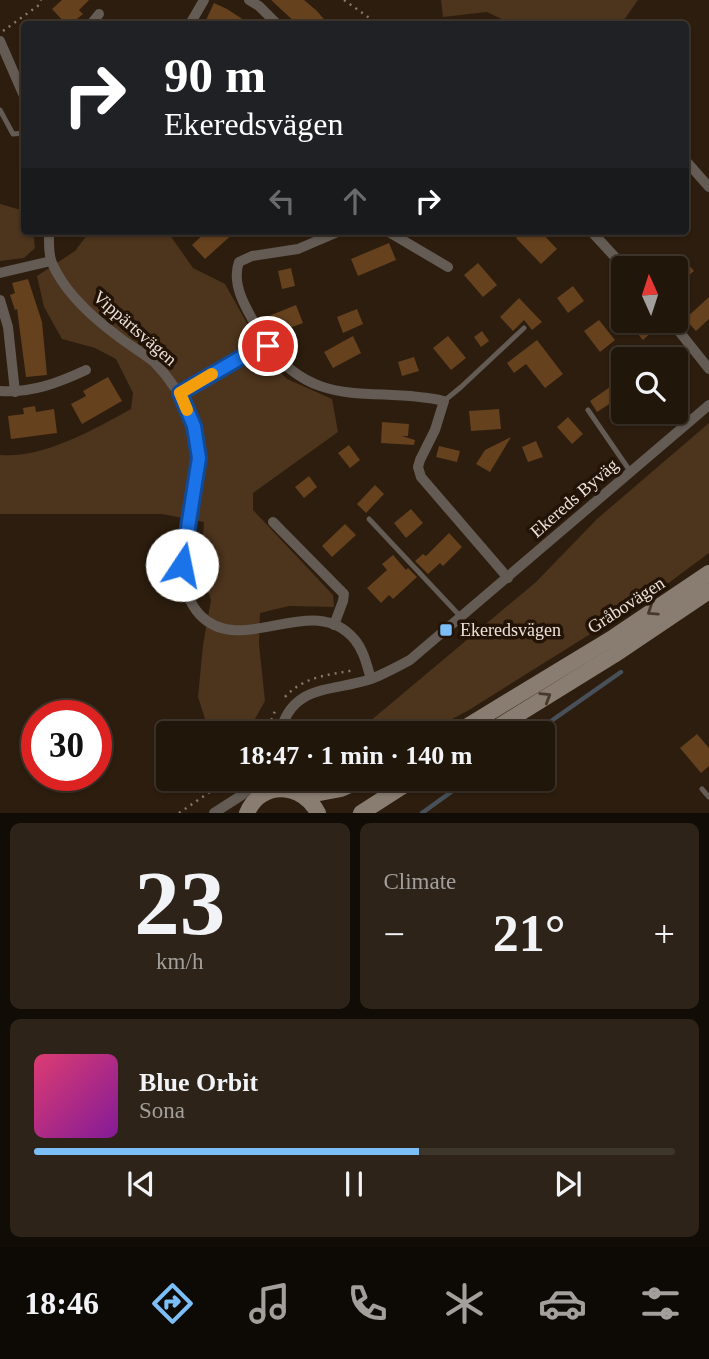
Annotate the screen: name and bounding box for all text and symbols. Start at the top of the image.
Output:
text: 90 m [164,48,266,103]
icon: right [49,49,140,140]
text: Ekeredsvägen [164,106,343,142]
icon: left [263,182,301,220]
icon: ahead [336,182,374,220]
icon: right [409,182,447,220]
north arrow [611,256,688,332]
map controls [611,256,688,424]
street label: Vippärtsvägen [89,286,181,370]
pin [238,316,298,376]
icon: arrive [249,327,287,365]
button: search [611,347,688,424]
street label: Ekereds Byväg [526,455,622,541]
position arrow [145,528,219,602]
street label: Gråbovägen [584,573,668,637]
one-way arrow [647,603,660,616]
place label: Ekeredsvägen [460,620,561,640]
marker: Ekeredsvägen [438,622,454,638]
one-way arrow [538,693,551,706]
speed limit sign: 30 [21,700,112,791]
text: 18:47 · 1 min · 140 m [239,741,473,770]
text: 23 [134,853,225,954]
text: Climate [384,869,456,894]
text: 21° [493,905,566,962]
text: − [384,913,405,955]
text: + [654,913,675,955]
text: km/h [156,949,203,974]
text: Blue Orbit [139,1068,258,1097]
text: Sona [139,1098,185,1123]
icon: previous [122,1165,160,1203]
icon: pause [335,1165,373,1203]
icon: next [549,1165,587,1203]
icon: directions [148,1279,197,1328]
icon: music [245,1279,294,1328]
icon: phone [343,1279,392,1328]
icon: climate [440,1279,489,1328]
icon: car [538,1279,587,1328]
icon: filters [636,1279,685,1328]
text: 18:46 [24,1285,99,1321]

